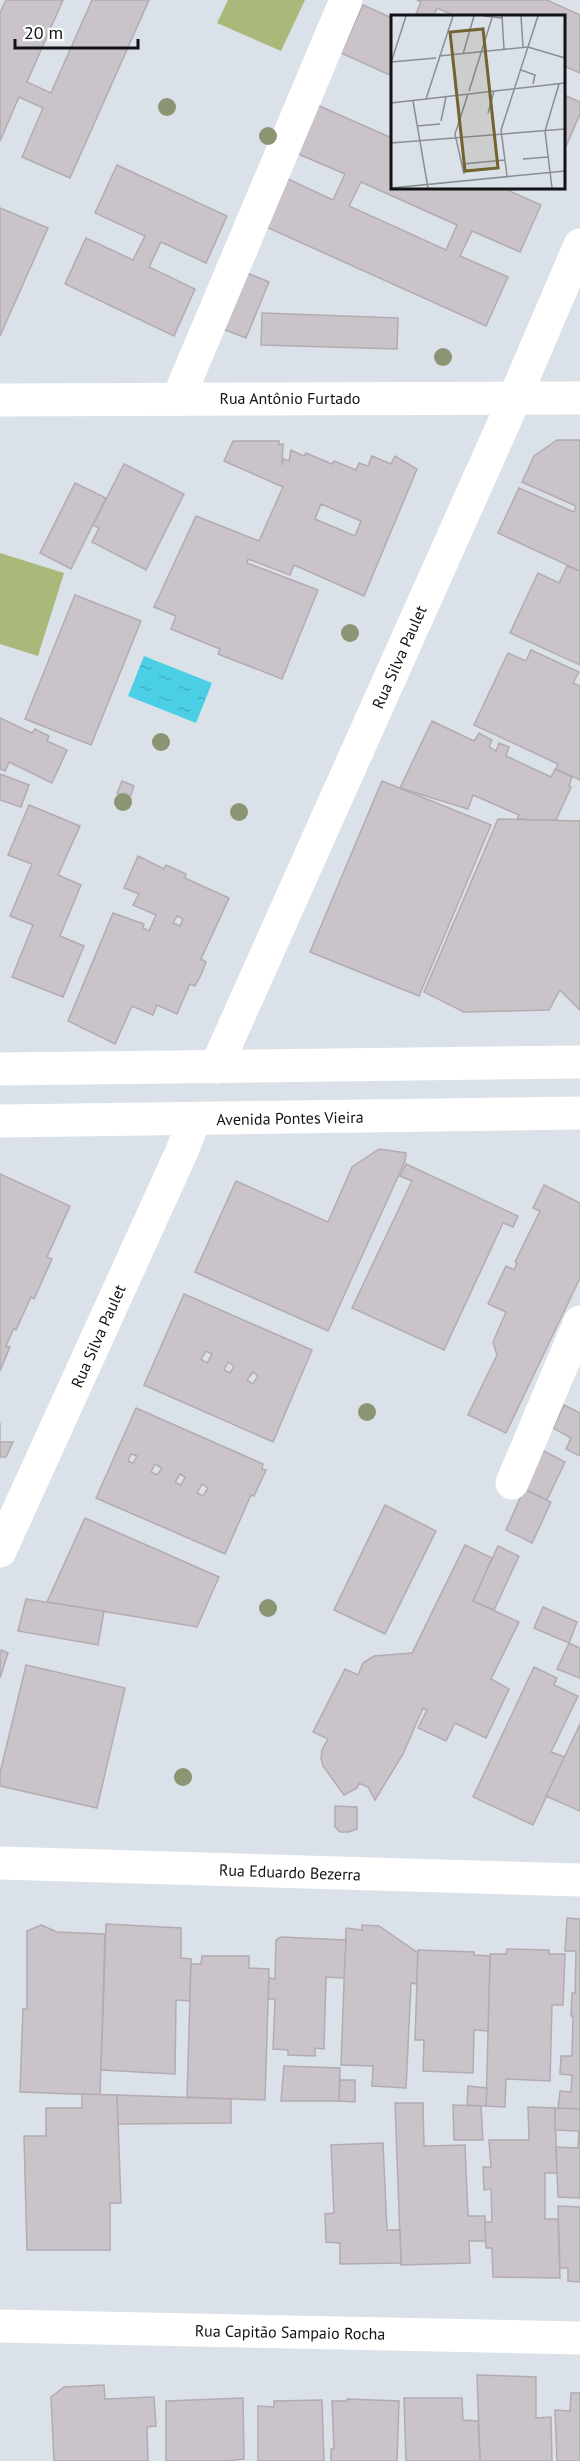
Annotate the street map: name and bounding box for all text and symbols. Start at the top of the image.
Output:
scale bar [15,12,138,50]
inset map [391,15,565,189]
text: 20 m [24,21,63,44]
street label: Rua Antônio Furtado [220,388,360,408]
street label: Rua Silva Paulet [367,602,431,712]
street label: Avenida Pontes Vieira [216,1107,364,1129]
street label: Rua Silva Paulet [66,1281,130,1391]
street label: Rua Eduardo Bezerra [219,1860,361,1884]
street label: Rua Capitão Sampaio Rocha [195,2320,385,2344]

